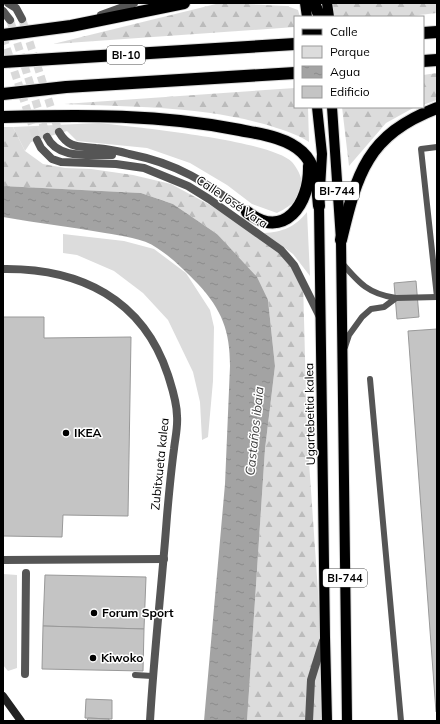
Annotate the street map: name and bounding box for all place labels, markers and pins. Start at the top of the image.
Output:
place label: IKEA [74,425,101,440]
marker: IKEA [61,428,71,438]
place label: Forum Sport [102,605,174,620]
marker: Forum Sport [89,608,99,618]
place label: Kiwoko [101,650,143,665]
marker: Kiwoko [88,653,98,663]

